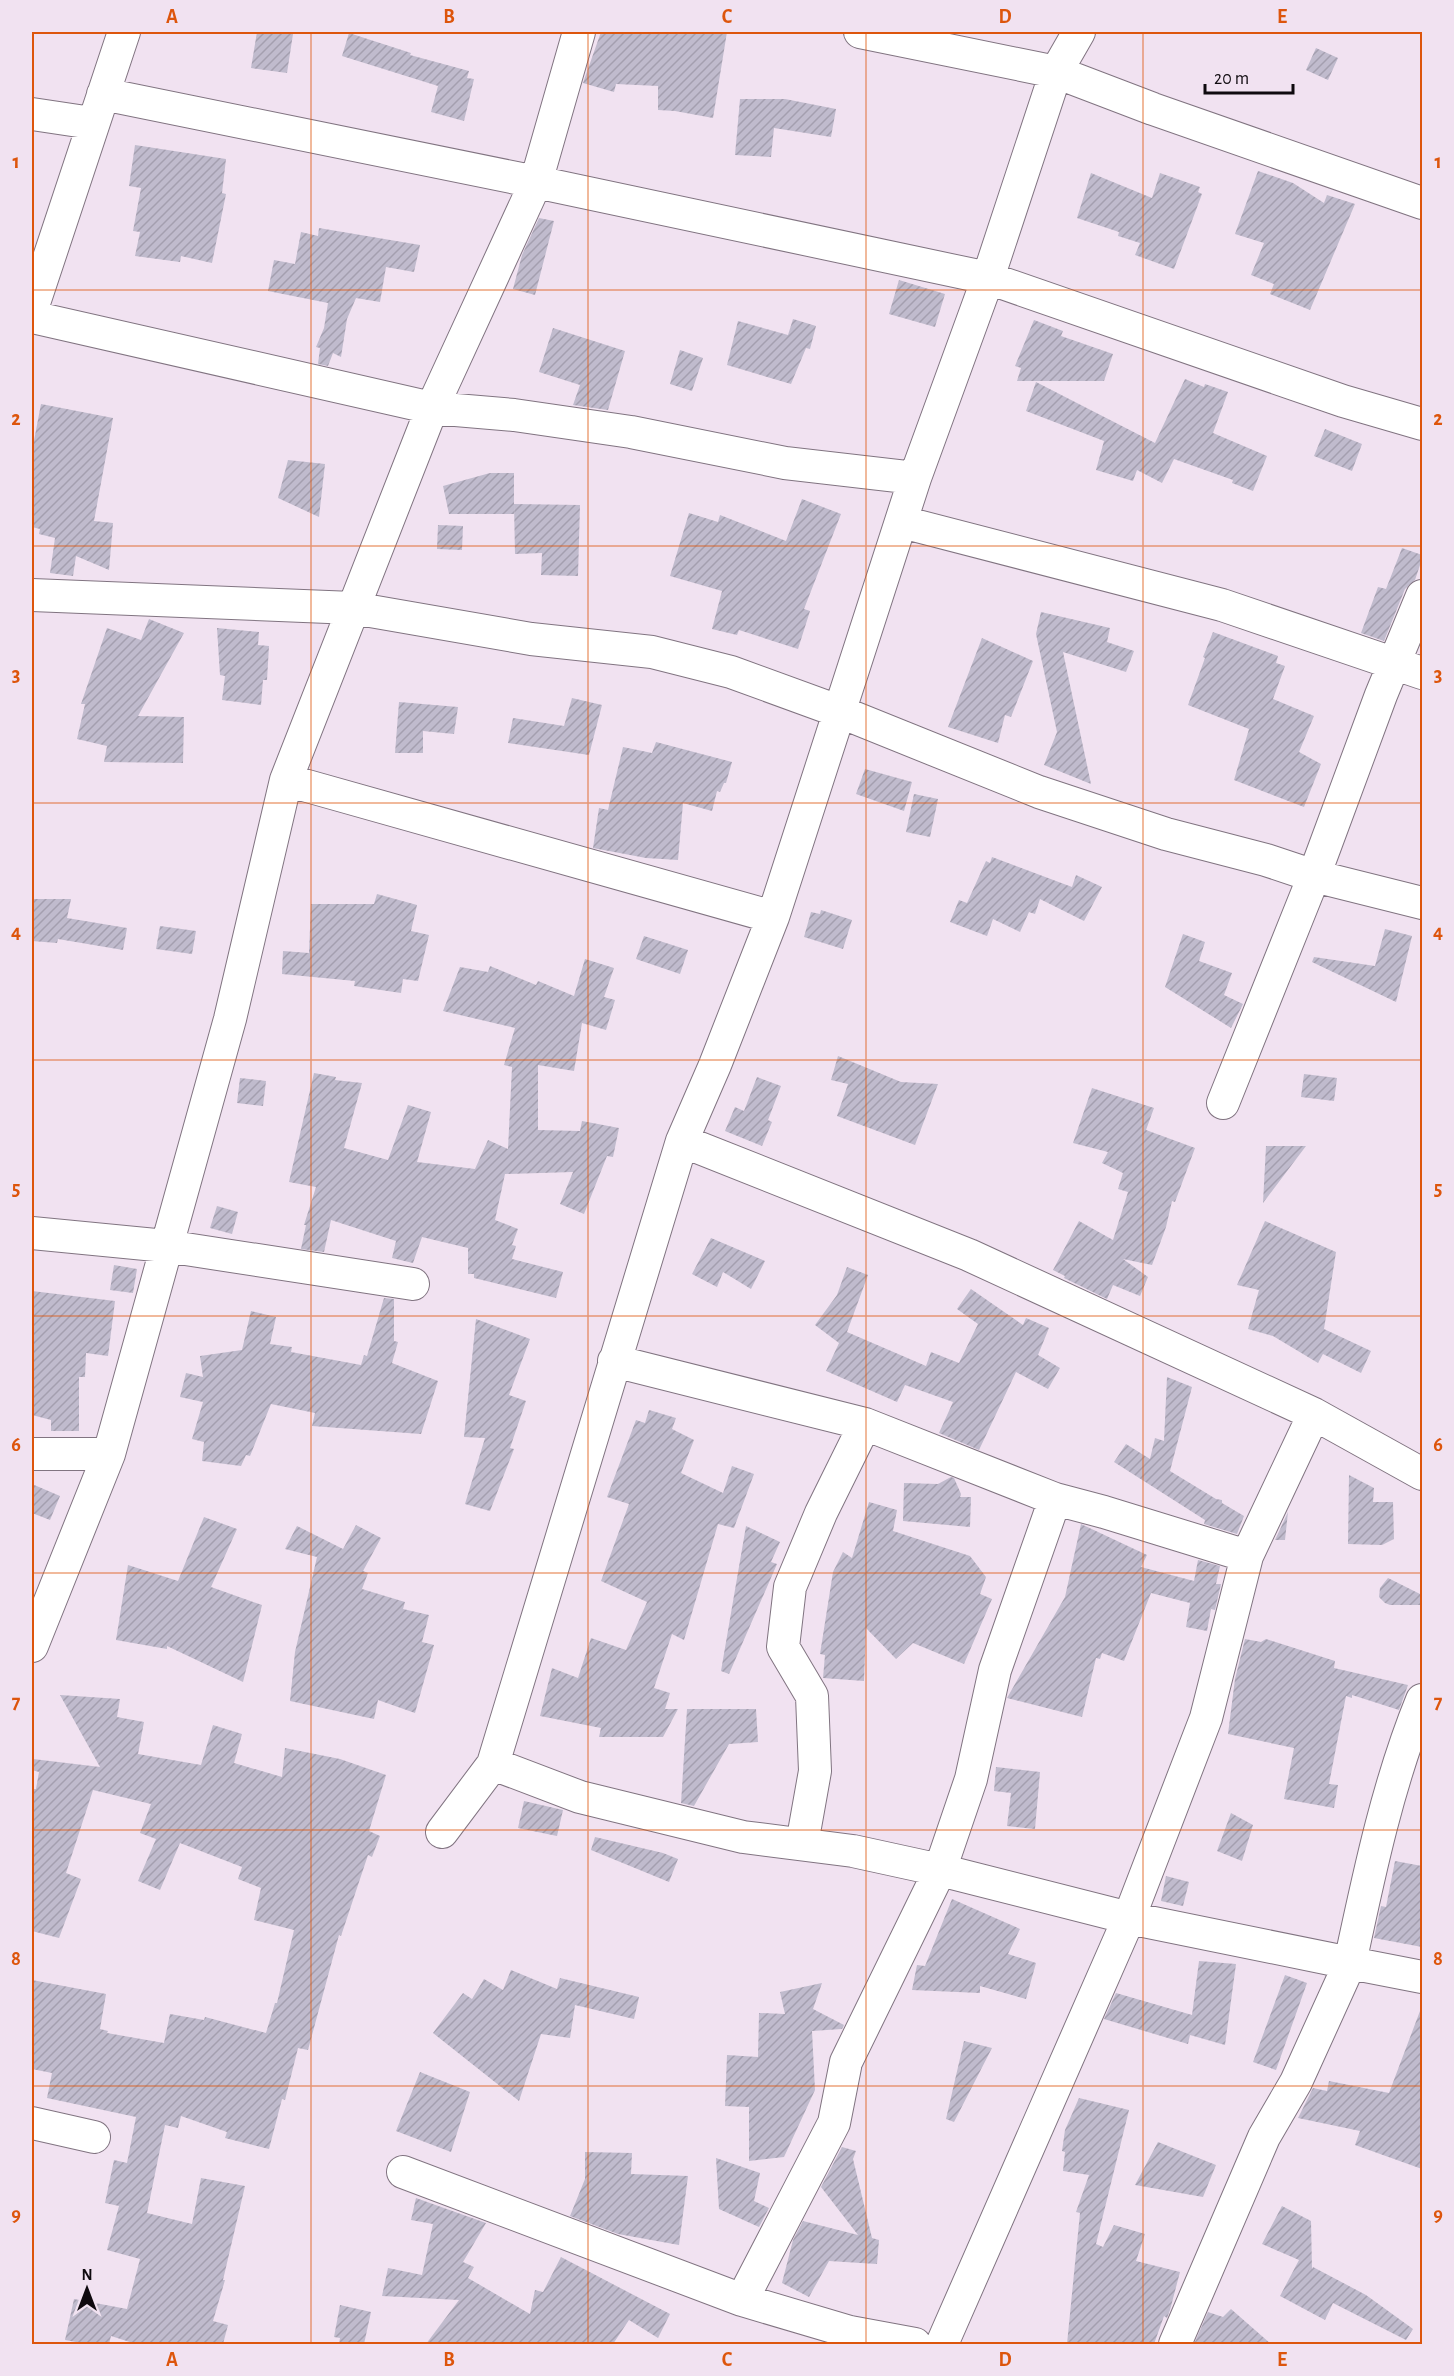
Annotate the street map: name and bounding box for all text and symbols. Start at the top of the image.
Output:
text: A [166,7,178,27]
text: B [443,7,455,27]
text: C [722,7,733,27]
text: D [998,7,1012,27]
text: E [1277,7,1287,27]
scale bar [1205,57,1294,95]
text: 20 m [1214,70,1249,88]
text: 1 [12,152,20,172]
text: 1 [1434,152,1442,172]
text: 2 [11,409,21,429]
text: 2 [1433,409,1443,429]
text: 3 [12,665,20,685]
text: 3 [1434,665,1442,685]
text: 4 [11,922,21,942]
text: 4 [1433,922,1443,942]
text: 5 [12,1179,20,1199]
text: 5 [1434,1179,1442,1199]
text: 6 [11,1435,21,1455]
text: 6 [1433,1435,1443,1455]
text: 7 [12,1692,21,1712]
text: 7 [1434,1692,1443,1712]
text: 8 [11,1949,21,1969]
text: 8 [1433,1949,1443,1969]
text: 9 [11,2205,21,2225]
text: 9 [1433,2205,1443,2225]
north arrow [57,2259,117,2319]
text: N [81,2267,93,2283]
text: A [166,2350,178,2370]
text: B [443,2350,455,2370]
text: C [722,2350,733,2370]
text: D [998,2350,1012,2370]
text: E [1277,2350,1287,2370]

